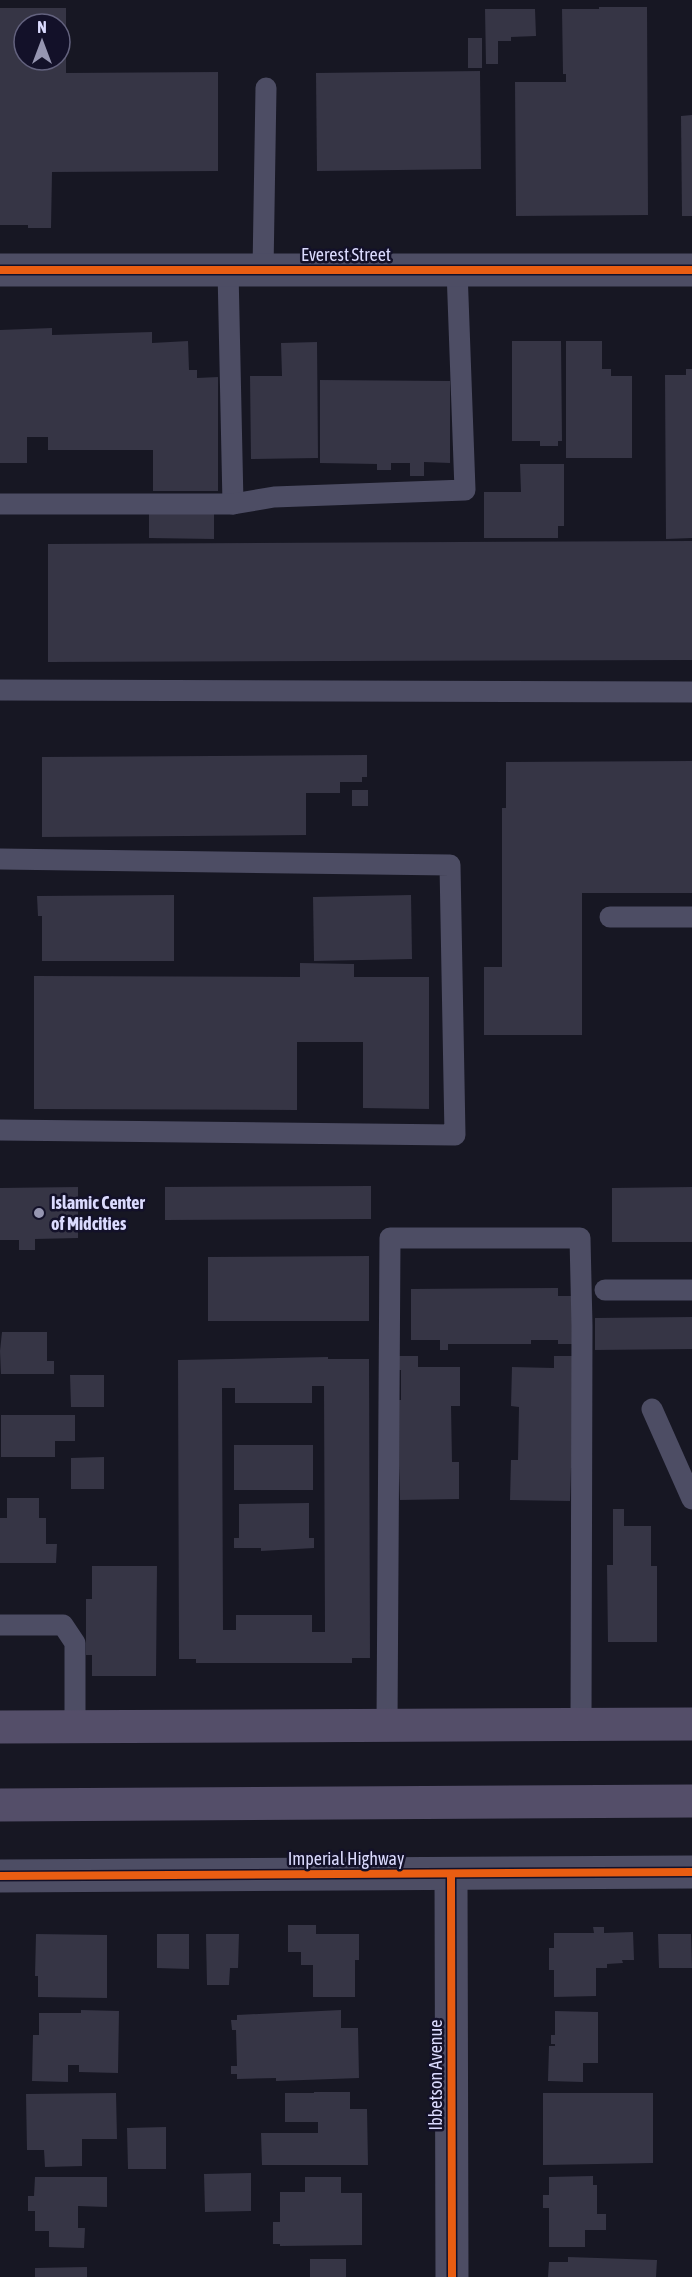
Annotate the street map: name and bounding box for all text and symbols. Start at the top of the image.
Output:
north arrow [12,12,72,72]
text: N [37,18,47,36]
street label: Everest Street [301,244,391,265]
place label: Islamic Center of Midcities [51,1192,145,1234]
marker: Islamic Center of Midcities [32,1206,46,1220]
street label: Imperial Highway [288,1848,404,1869]
street label: Ibbetson Avenue [425,2020,446,2130]

